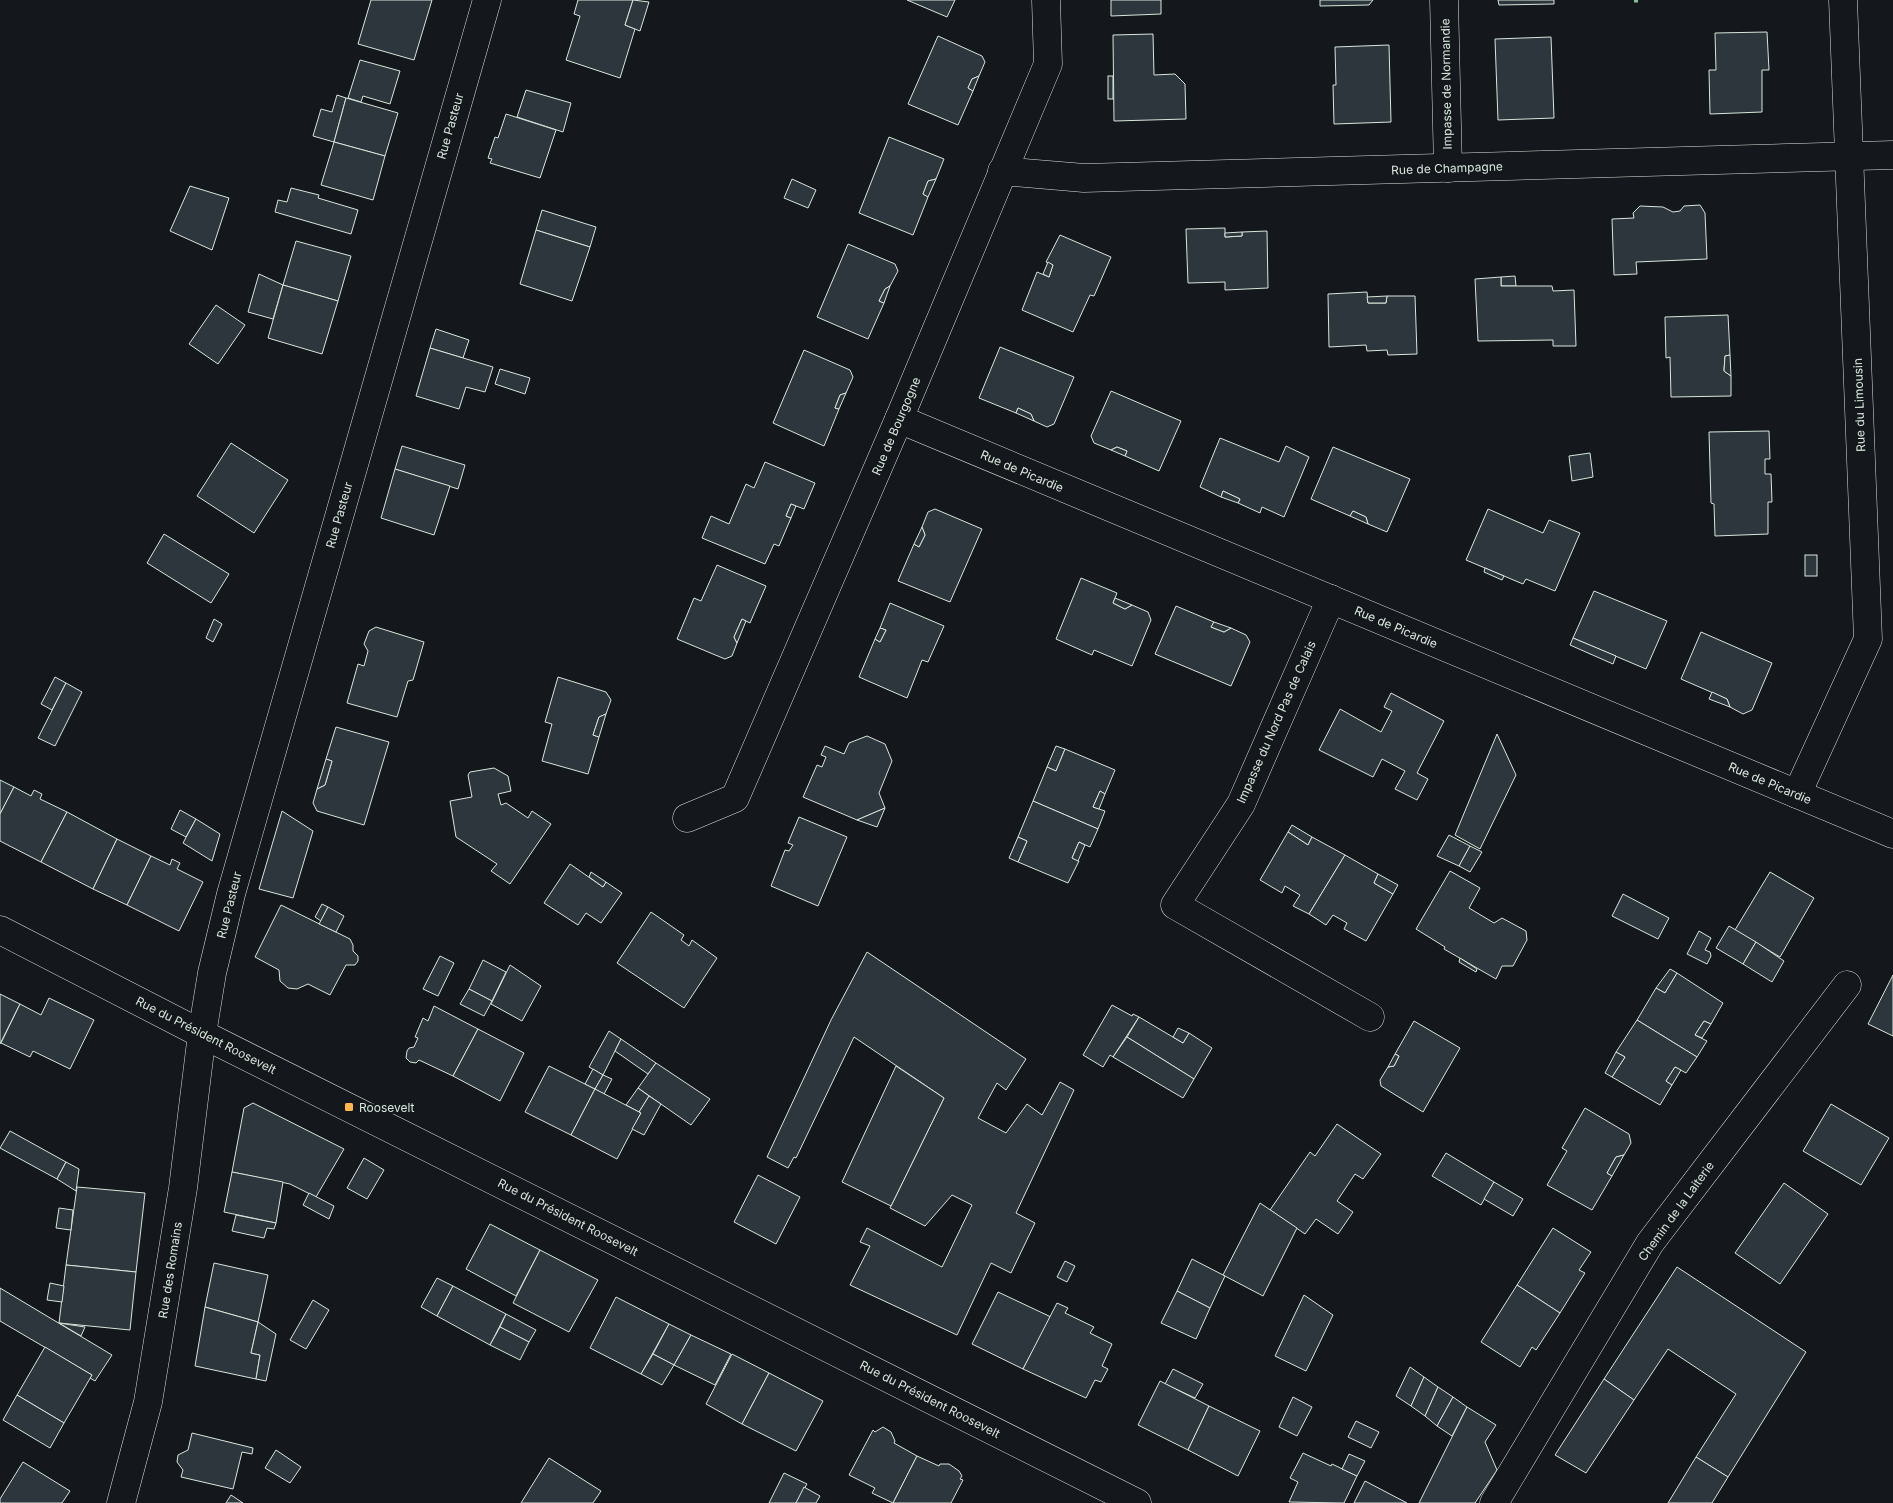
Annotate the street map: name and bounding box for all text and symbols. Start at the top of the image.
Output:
street label: Impasse de Normandie [1437,18,1455,150]
street label: Rue Pasteur [433,91,467,161]
street label: Rue de Champagne [1391,159,1503,177]
street label: Rue du Limousin [1850,358,1868,452]
street label: Rue de Bourgogne [869,375,923,477]
street label: Rue de Picardie [978,447,1066,495]
street label: Rue Pasteur [322,480,356,550]
street label: Rue de Picardie [1352,603,1440,651]
street label: Impasse du Nord Pas de Calais [1233,638,1319,806]
street label: Rue de Picardie [1726,759,1814,807]
street label: Rue Pasteur [213,870,245,940]
street label: Rue du Président Roosevelt [133,993,279,1077]
place label: Roosevelt [359,1100,415,1115]
marker: Roosevelt [343,1101,355,1113]
street label: Chemin de la Laiterie [1635,1158,1717,1264]
street label: Rue du Président Roosevelt [495,1175,641,1259]
street label: Rue des Romains [155,1221,185,1319]
street label: Rue du Président Roosevelt [857,1357,1003,1441]

